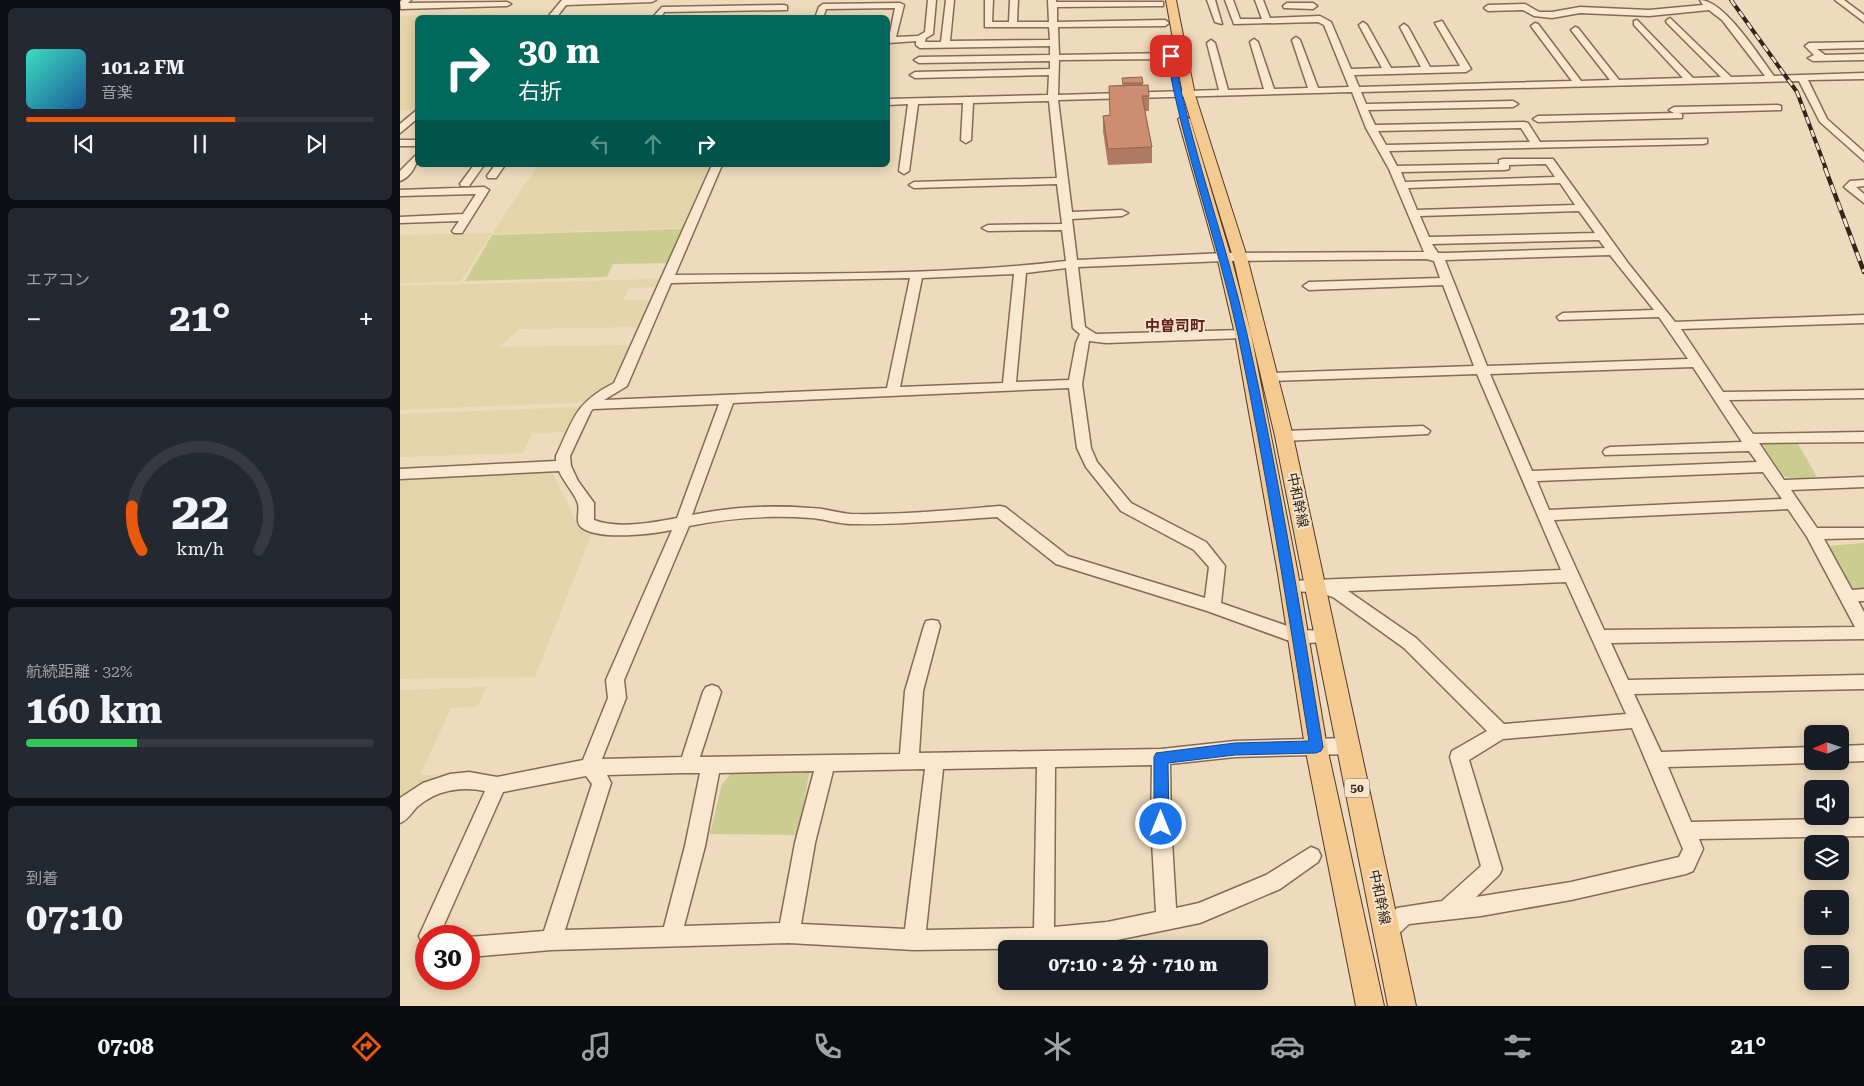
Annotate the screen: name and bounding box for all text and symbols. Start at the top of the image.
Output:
text: 30 m [518,31,600,72]
icon: right [435,35,500,100]
pin [1150,35,1192,77]
icon: arrive [1157,42,1185,70]
text: 101.2 FM [101,56,184,79]
text: 右折 [518,79,562,104]
text: 音楽 [101,83,133,102]
icon: previous [70,130,98,158]
icon: pause [186,130,214,158]
icon: next [302,130,330,158]
icon: left [586,130,614,158]
icon: ahead [639,130,667,158]
icon: right [692,130,720,158]
text: エアコン [26,270,90,289]
text: 21° [169,296,231,340]
text: − [26,303,42,336]
text: + [358,303,374,336]
district label: 中曽司町 [1145,317,1205,335]
street label: 中和幹線 [1284,471,1312,529]
text: 22 [171,481,229,542]
text: km/h [176,538,224,559]
text: 航続距離 · 32% [26,662,133,681]
text: 160 km [26,688,162,732]
north arrow [1804,725,1849,770]
map controls [1804,725,1849,990]
road number: 50 [1344,778,1370,798]
button: sound [1804,780,1849,825]
position arrow [1134,797,1186,849]
button: layers [1804,835,1849,880]
street label: 中和幹線 [1366,868,1394,926]
text: 到着 [26,869,58,888]
button: + [1804,890,1849,935]
text: 07:10 [26,895,123,939]
speed limit sign: 30 [415,925,480,990]
button: − [1804,945,1849,990]
text: 07:10 · 2 分 · 710 m [1048,953,1218,976]
icon: directions [349,1029,384,1064]
icon: music [579,1029,614,1064]
icon: phone [810,1029,845,1064]
icon: climate [1040,1029,1075,1064]
icon: car [1270,1029,1305,1064]
icon: filters [1500,1029,1535,1064]
text: 07:08 [98,1034,154,1059]
text: 21° [1731,1034,1766,1059]

